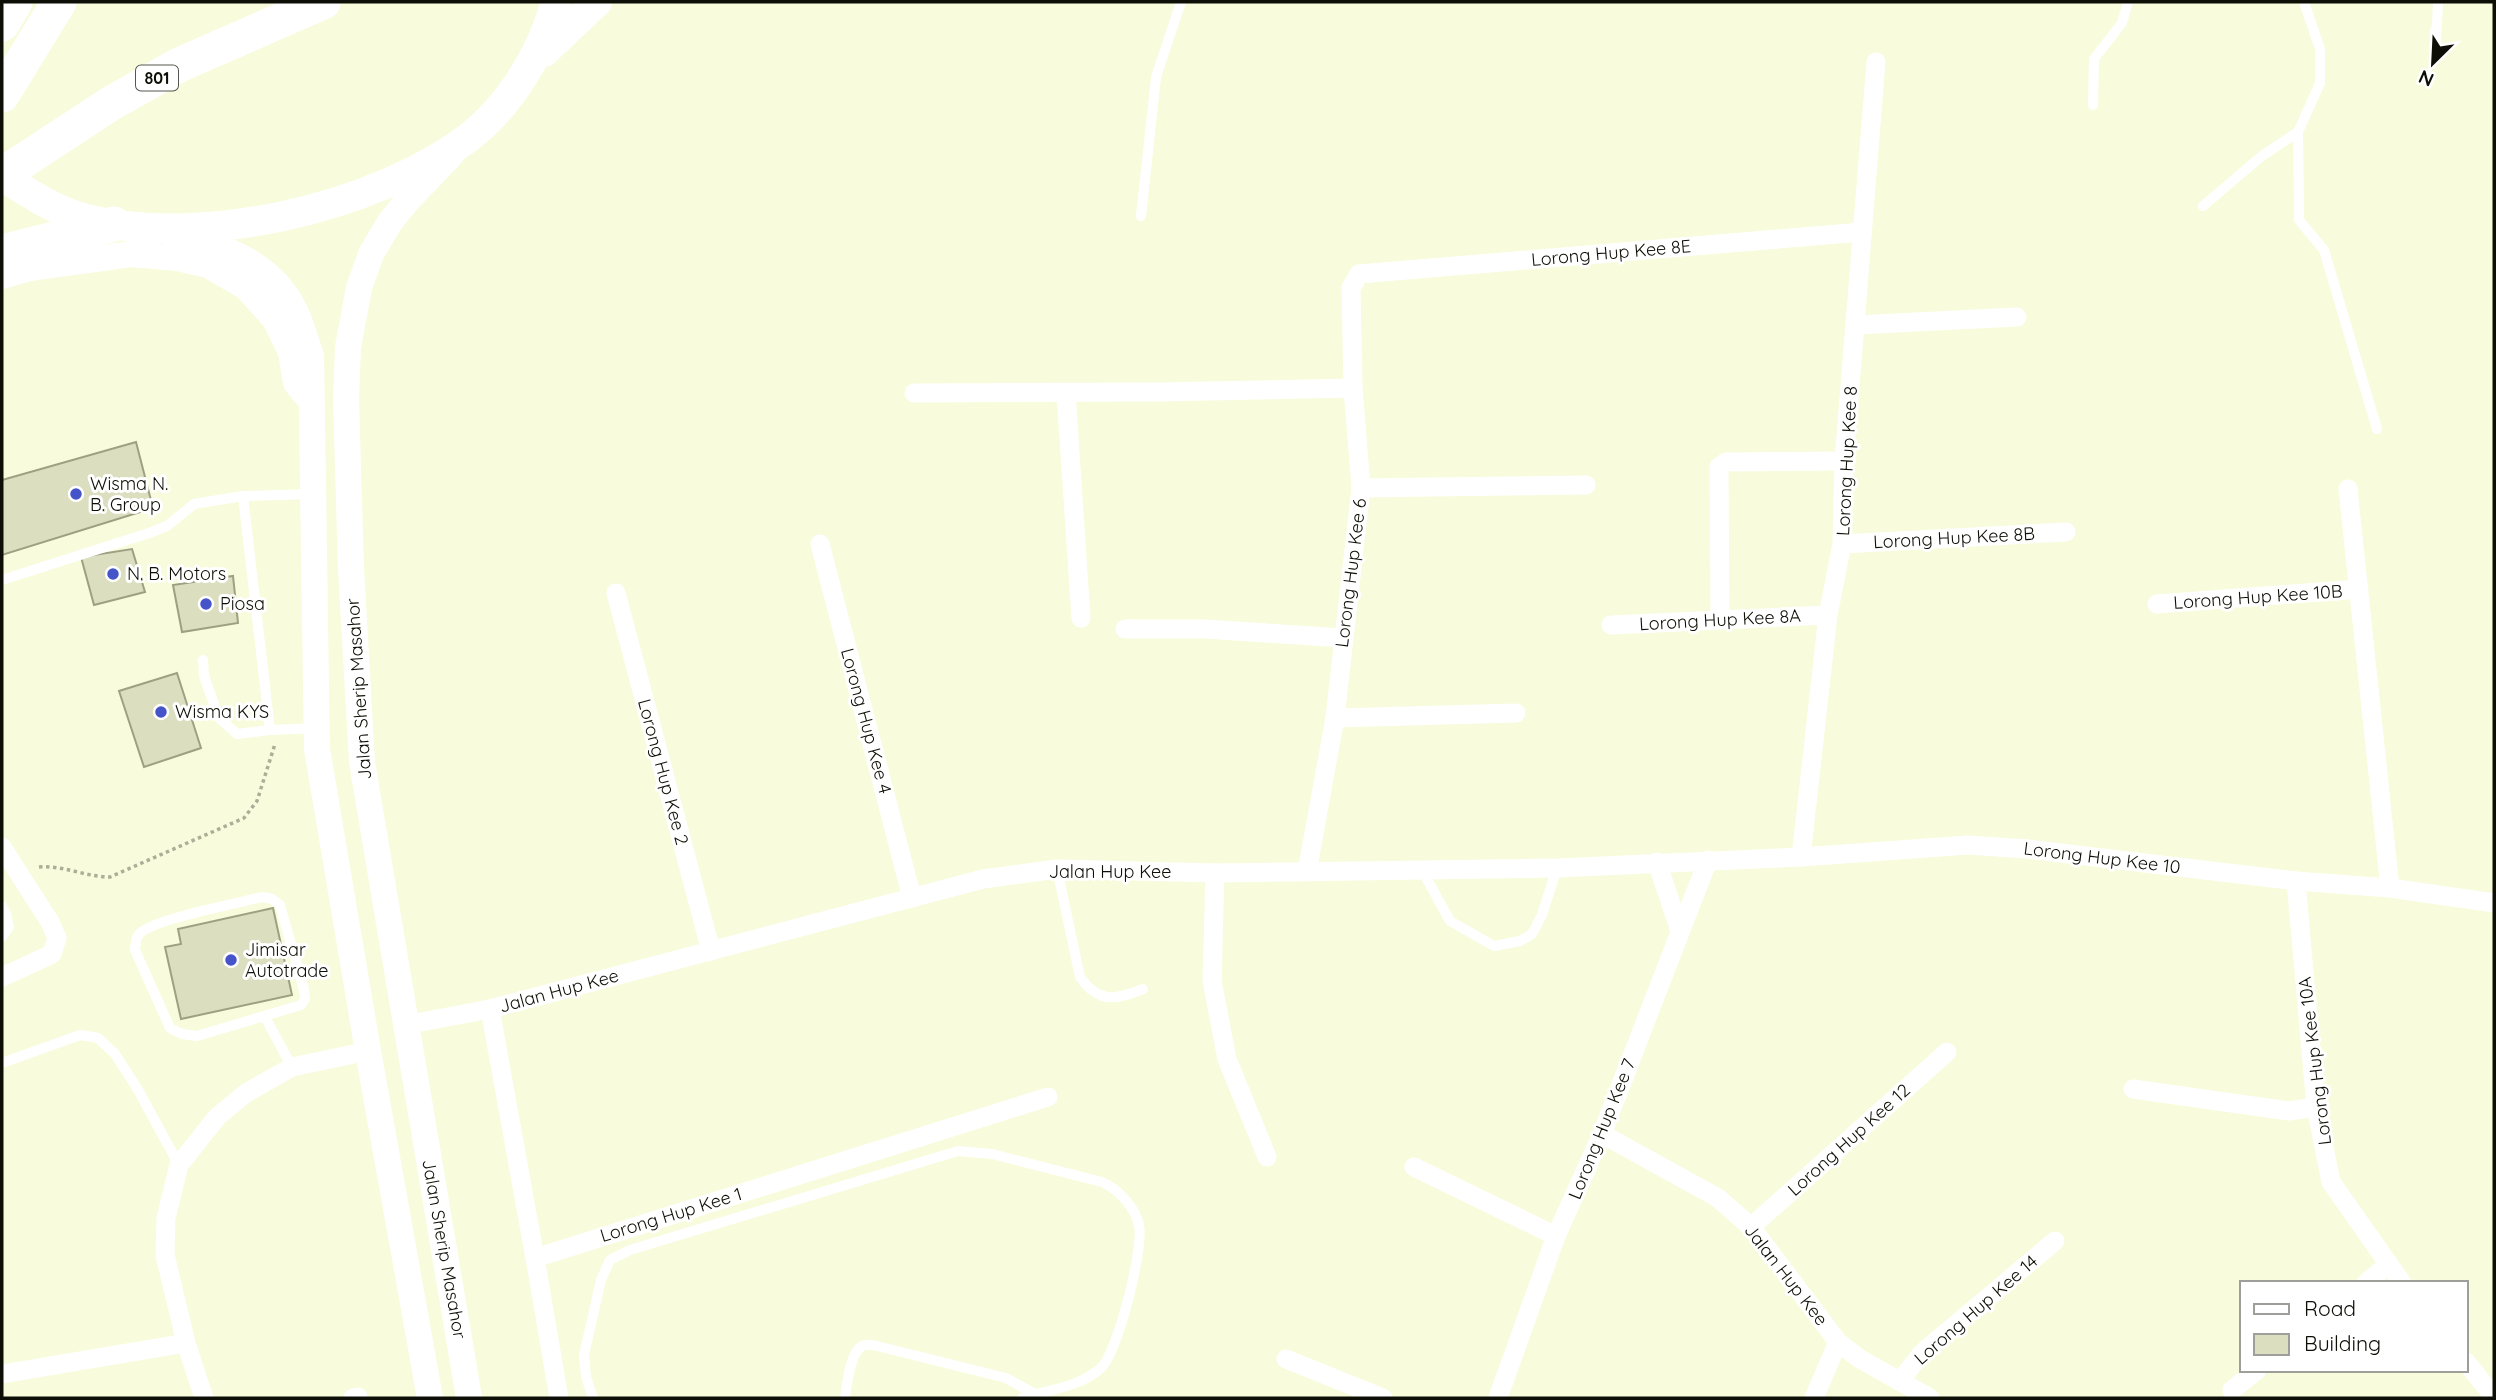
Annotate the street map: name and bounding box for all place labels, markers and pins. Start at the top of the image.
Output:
place label: Wisma N. B. Group [90,472,168,516]
marker: Wisma N. B. Group [68,486,84,502]
place label: N. B. Motors [127,562,226,585]
marker: N. B. Motors [105,566,121,582]
place label: Piosa [220,592,265,615]
marker: Piosa [198,596,214,612]
place label: Wisma KYS [175,700,269,723]
marker: Wisma KYS [153,704,169,720]
place label: Jimisar Autotrade [245,938,328,982]
marker: Jimisar Autotrade [223,952,239,968]

